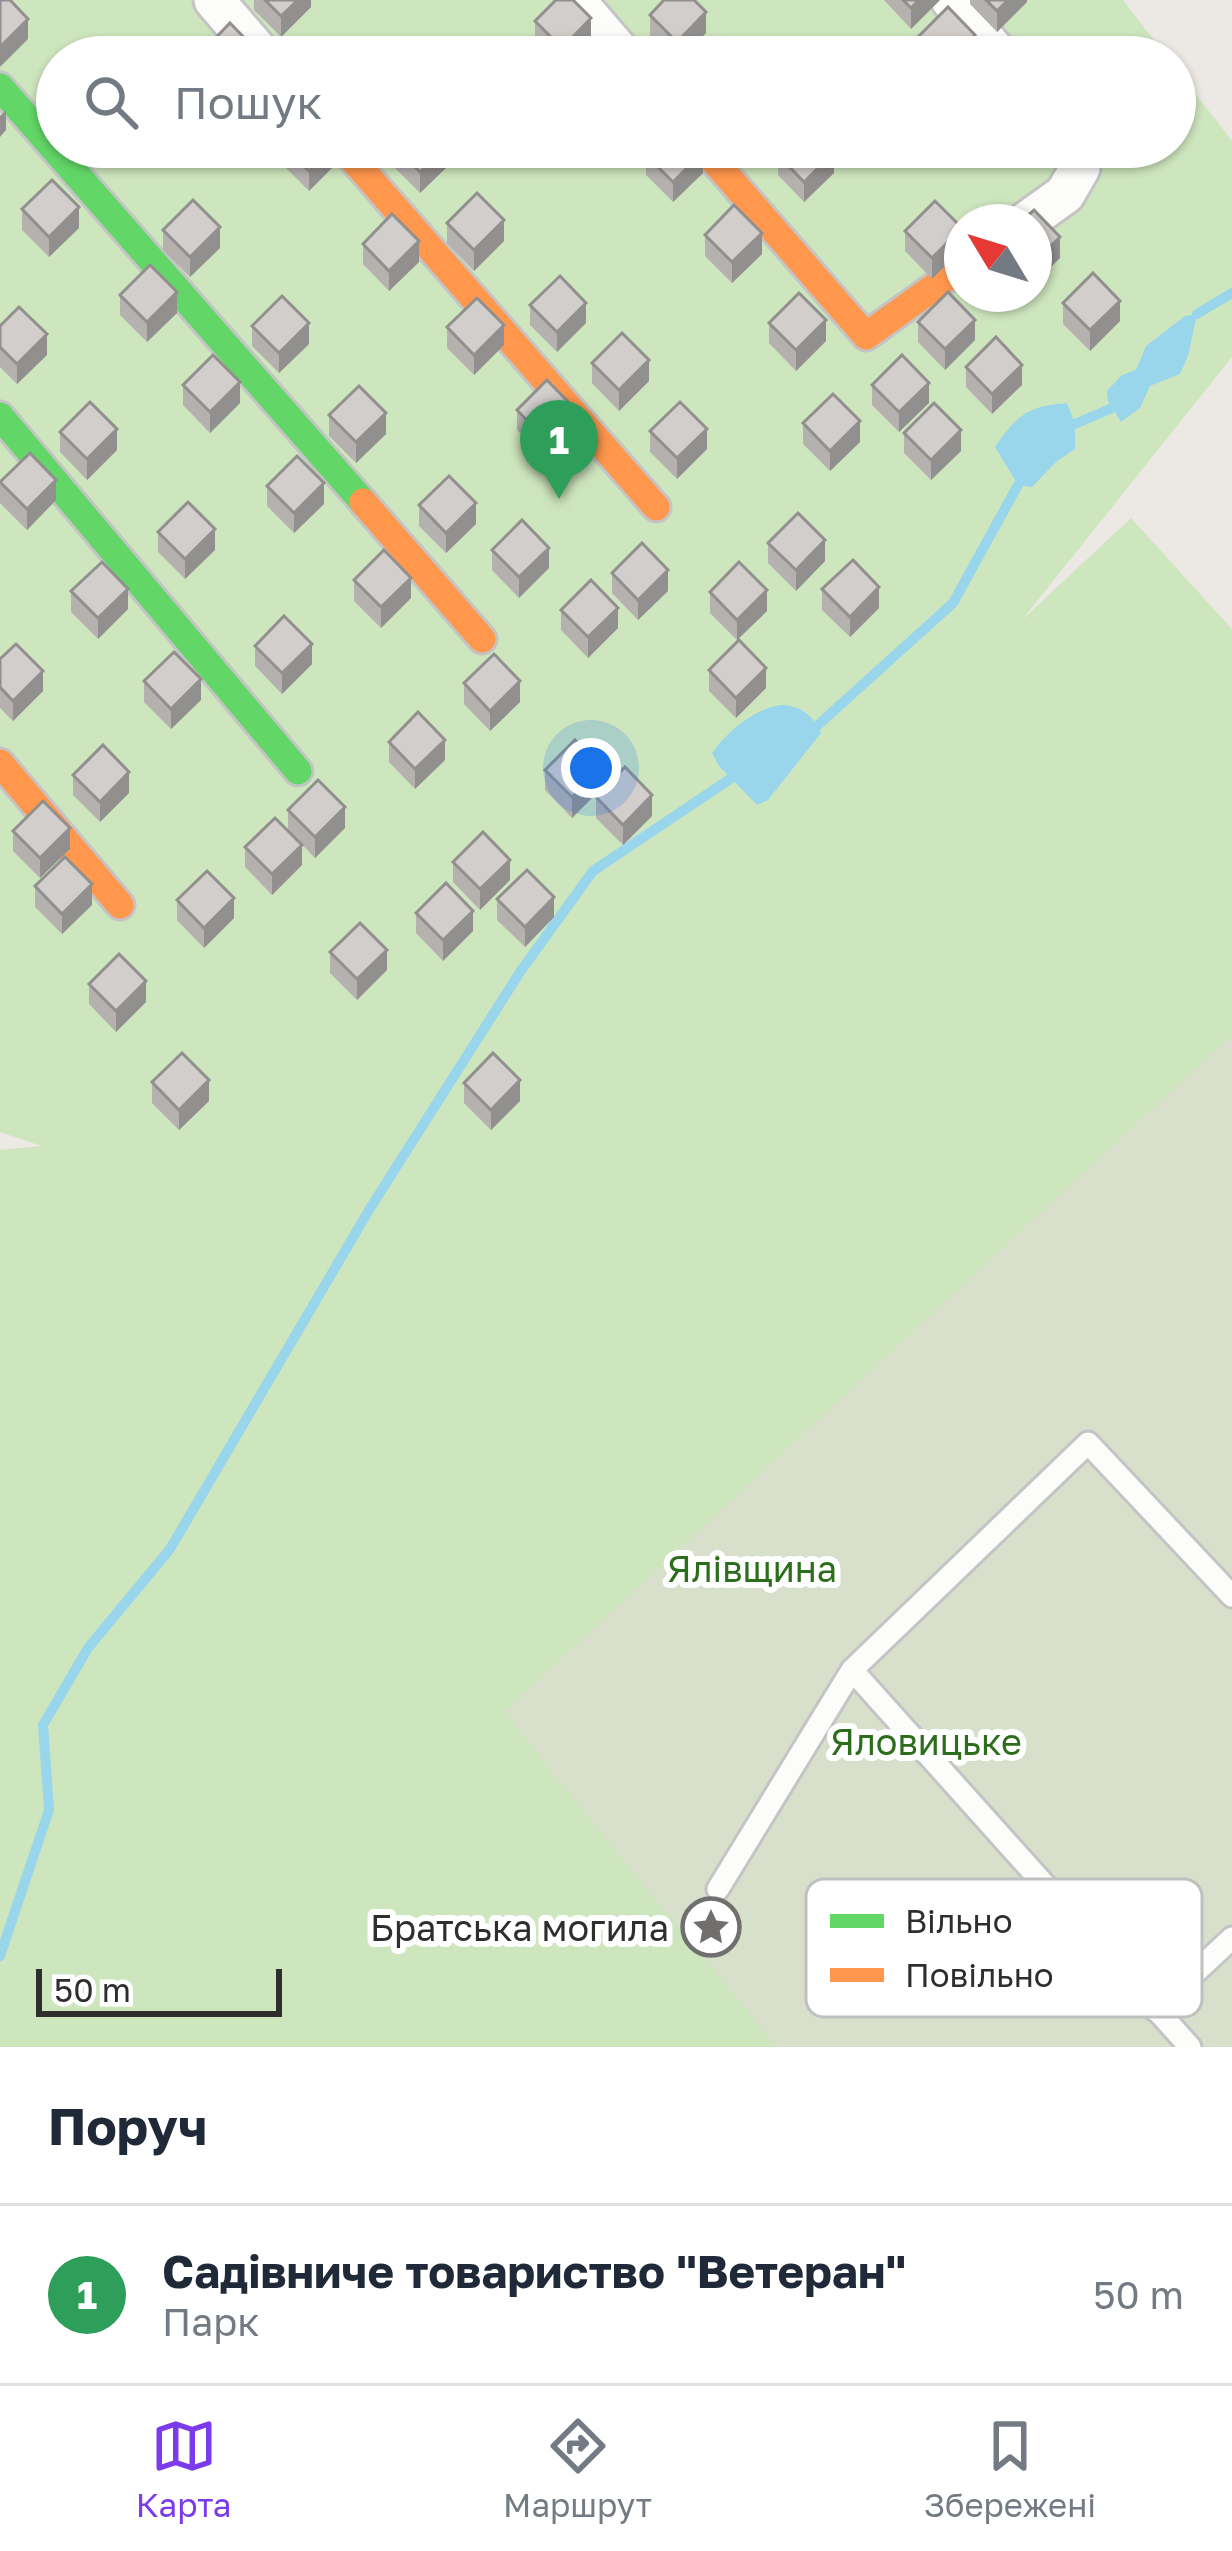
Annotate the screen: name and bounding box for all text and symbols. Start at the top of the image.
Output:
search box [36,36,1196,168]
icon: search [78,69,144,135]
text: Пошук [174,75,322,129]
north arrow [944,204,1052,312]
pin: 1 [520,400,598,499]
your location [561,738,621,798]
park label: Ялівщина [667,1547,837,1590]
park label: Яловицьке [830,1720,1022,1763]
legend [806,1879,1202,2017]
place icon: Братська могила [680,1896,742,1958]
text: Вільно [905,1901,1013,1940]
place label: Братська могила [370,1906,669,1949]
text: Повільно [905,1955,1054,1994]
scale bar [36,1963,282,2016]
text: 50 m [54,1970,131,2009]
text: Поруч [48,2095,208,2156]
text: Садівниче товариство "Ветеран" [162,2244,906,2298]
text: 1 [77,2271,97,2318]
text: 50 m [1093,2271,1184,2318]
text: Парк [162,2298,260,2345]
tab: Карта [136,2413,231,2524]
tab: Маршрут [503,2413,652,2524]
tab: Збережені [924,2413,1096,2524]

